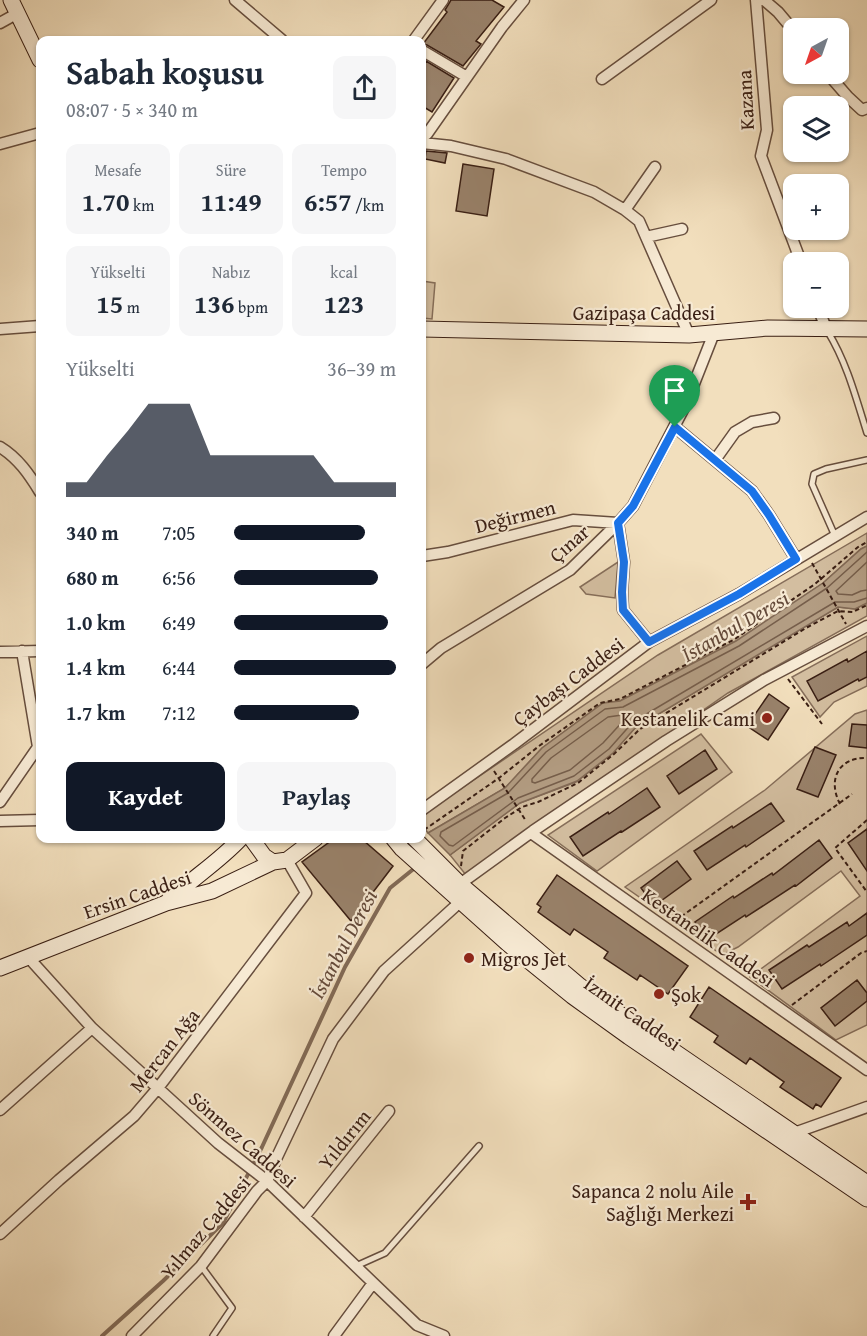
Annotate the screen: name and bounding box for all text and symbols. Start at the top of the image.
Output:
north arrow [783,18,849,84]
map controls [783,18,849,318]
text: Sabah koşusu [66,48,264,96]
button: share [333,56,396,119]
street label: Kazana [729,69,761,131]
text: 08:07 · 5 × 340 m [66,95,198,124]
button: layers [783,96,849,162]
text: Mesafe [94,158,142,182]
text: Süre [216,158,246,182]
text: Tempo [321,158,367,182]
button: + [783,174,849,240]
text: 1.70 [82,182,130,221]
text: 11:49 [200,182,262,221]
text: 6:57 [304,182,352,221]
text: km [130,193,154,217]
text: /km [352,193,384,217]
button: − [783,252,849,318]
text: Yükselti [91,260,145,284]
text: Nabız [212,260,250,284]
text: kcal [330,260,358,284]
text: 15 [96,284,123,323]
text: 136 [194,284,234,323]
text: 123 [324,284,364,323]
text: m [123,295,140,319]
text: bpm [234,295,268,319]
street label: Gazipaşa Caddesi [573,298,716,327]
text: Yükselti [66,354,135,383]
text: 36–39 m [327,354,396,383]
pin [649,365,700,427]
icon: arrive [658,374,691,407]
street label: Değirmen [472,492,558,540]
street label: Çınar [542,517,596,569]
text: 340 m [66,518,119,547]
text: 7:05 [162,518,196,547]
text: 680 m [66,563,119,592]
text: 6:56 [162,563,196,592]
water label: İstanbul Deresi [675,582,795,669]
text: 1.0 km [66,608,125,637]
text: 6:49 [162,608,196,637]
street label: Çaybaşı Caddesi [506,629,630,732]
text: 1.4 km [66,653,125,682]
text: 6:44 [162,653,196,682]
text: 1.7 km [66,698,125,727]
text: 7:12 [162,698,196,727]
place label: Kestanelik Cami [621,704,755,733]
marker: Kestanelik Cami [760,711,774,725]
button: Kaydet [66,762,225,831]
button: Paylaş [237,762,396,831]
street label: Ersin Caddesi [79,862,195,926]
street label: Kestanelik Caddesi [637,880,782,994]
water label: İstanbul Deresi [301,883,385,1004]
place label: Migros Jet [481,944,566,973]
marker: Migros Jet [462,951,476,965]
street label: İzmit Caddesi [578,969,688,1057]
place label: Şok [671,980,702,1009]
marker: Şok [652,987,666,1001]
street label: Mercan Ağa [122,1002,206,1098]
street label: Sönmez Caddesi [183,1084,304,1194]
street label: Yıldırım [311,1102,378,1175]
street label: Yılmaz Caddesi [153,1169,257,1285]
place label: Sapanca 2 nolu Aile Sağlığı Merkezi [572,1176,734,1228]
marker: Sapanca 2 nolu Aile Sağlığı Merkezi [739,1193,757,1211]

